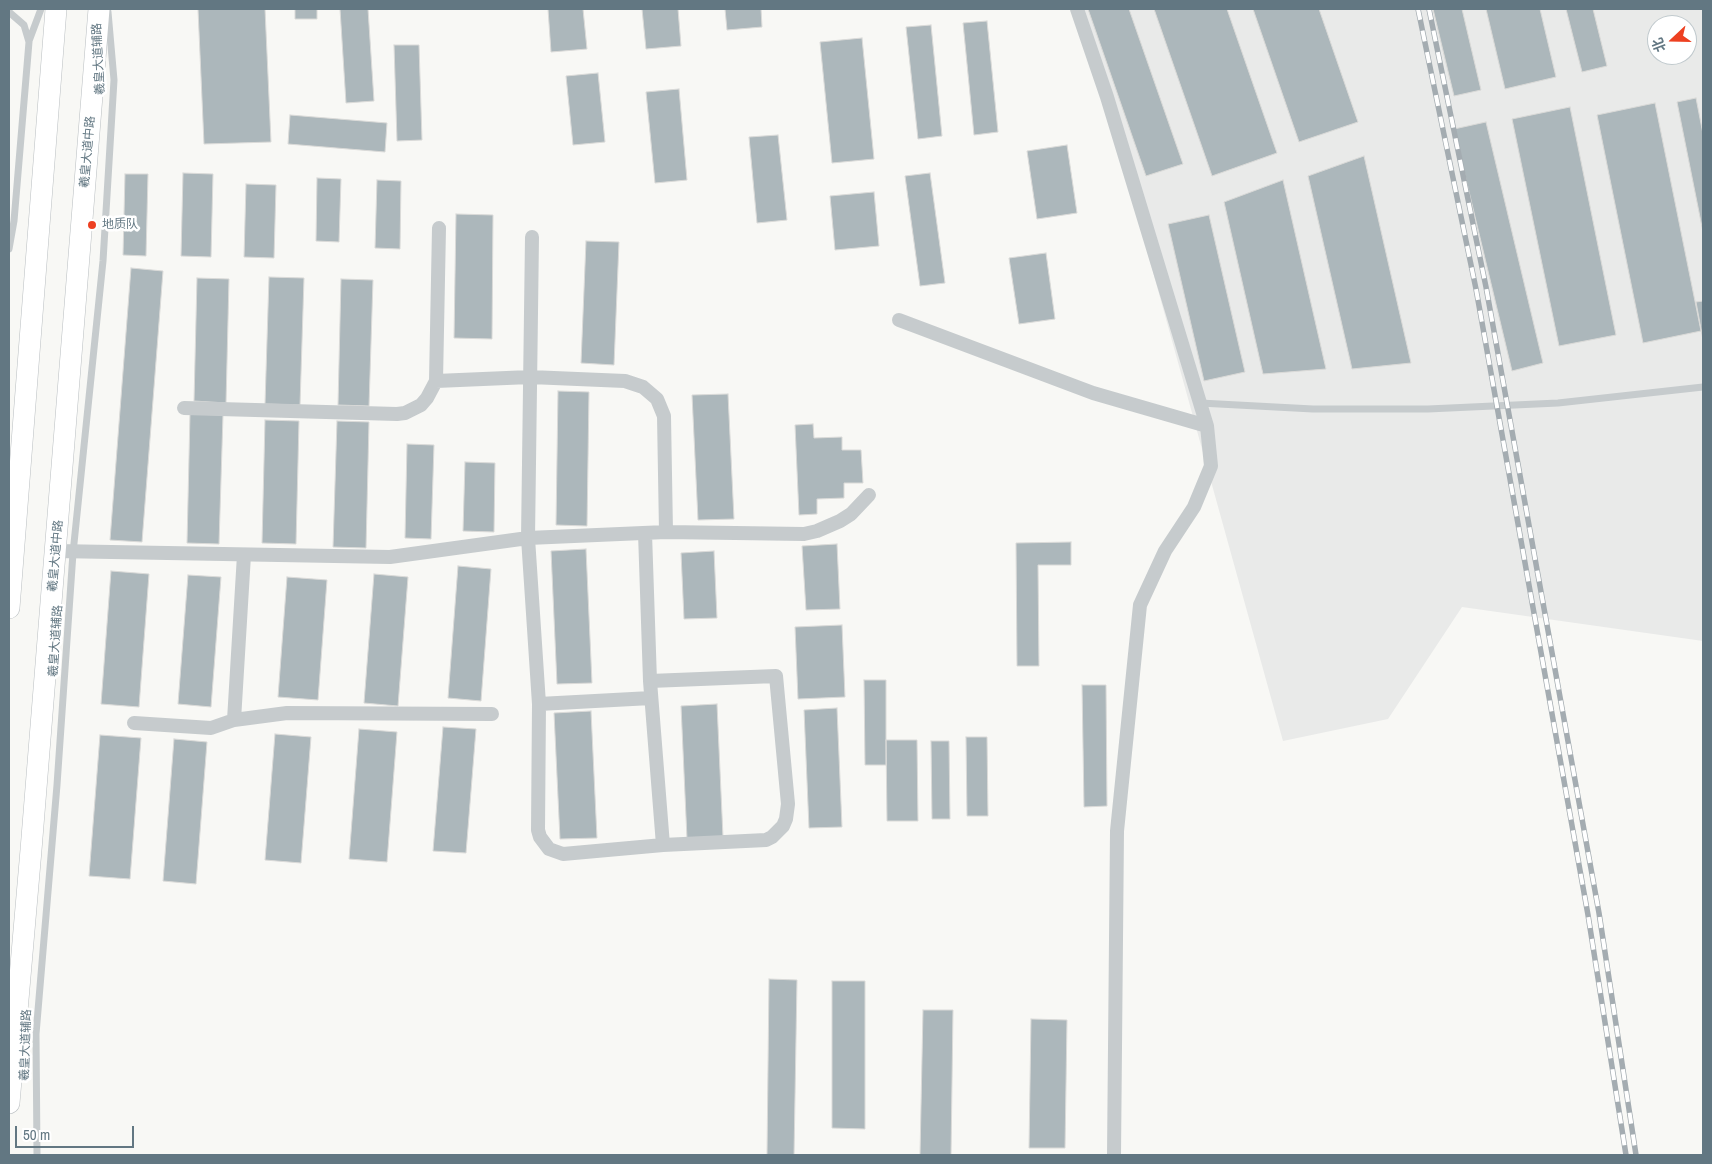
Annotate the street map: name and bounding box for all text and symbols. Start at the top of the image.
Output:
north arrow [1647,15,1697,65]
street label: 羲皇大道辅路 [90,23,108,95]
text: 北 [1648,35,1670,55]
street label: 羲皇大道中路 [78,116,98,188]
place label: 地质队 [102,218,138,232]
marker: 地质队 [86,219,98,231]
street label: 羲皇大道中路 [46,520,66,592]
street label: 羲皇大道辅路 [46,605,66,677]
street label: 羲皇大道辅路 [18,1009,34,1081]
scale bar [18,1116,136,1148]
text: 50 m [23,1124,50,1145]

